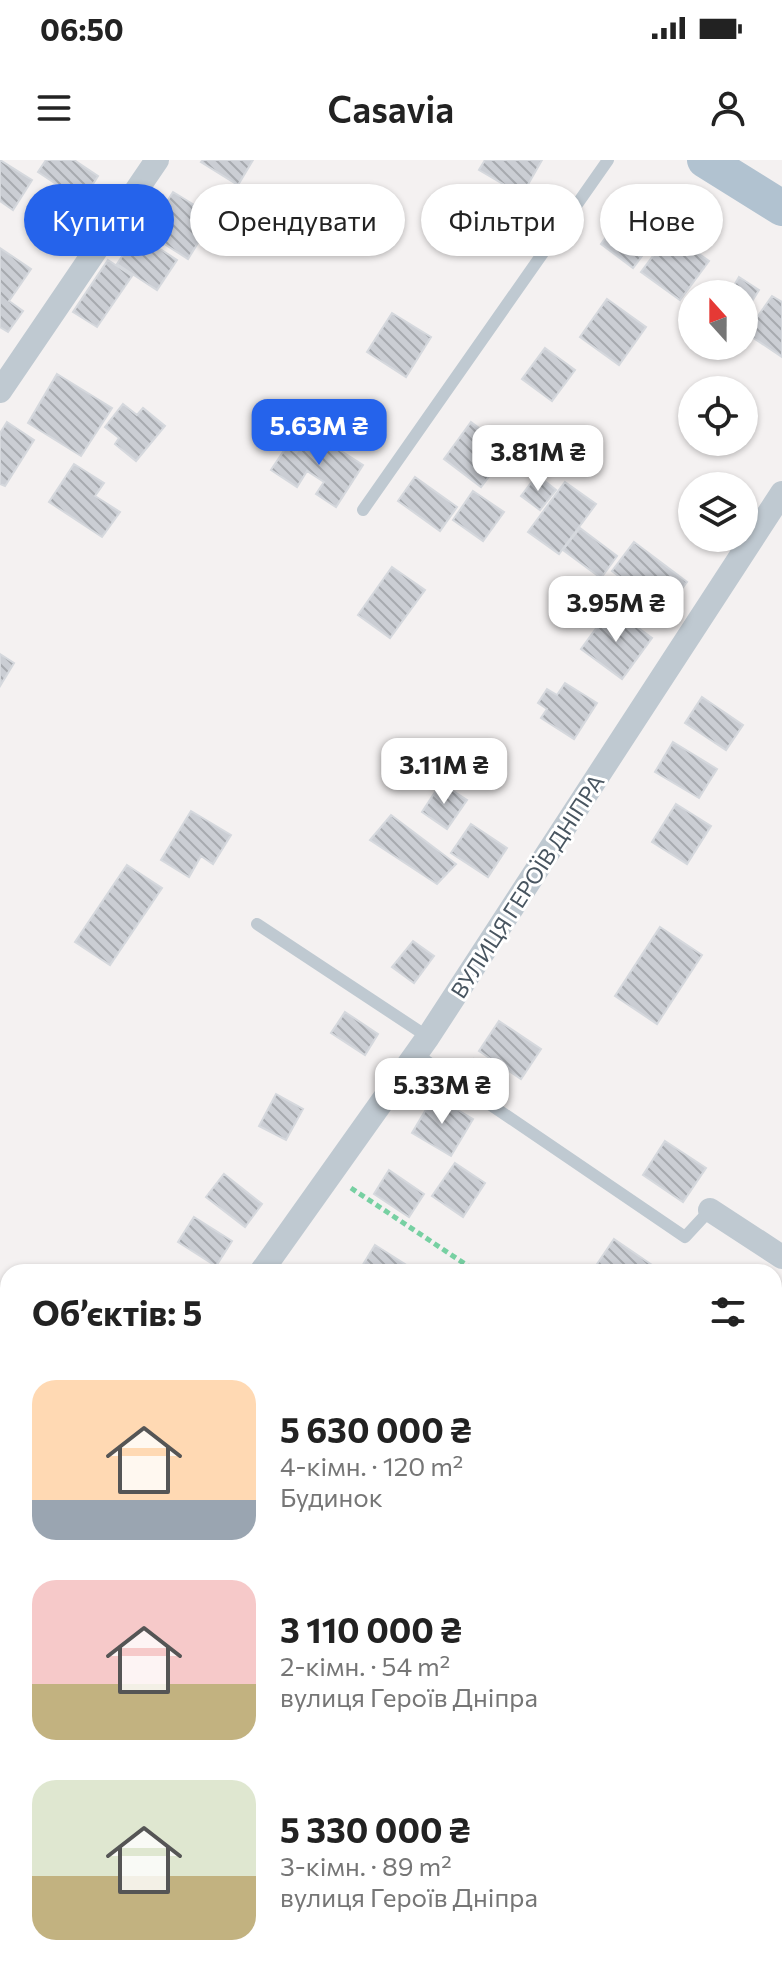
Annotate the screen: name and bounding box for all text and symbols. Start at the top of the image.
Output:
text: 06:50 [40,10,124,47]
icon: menu [32,86,76,130]
text: Casavia [328,86,454,130]
icon: person [706,86,750,130]
chip: Купити [24,184,174,256]
chip: Орендувати [190,184,405,256]
chip: Фільтри [421,184,584,256]
chip: Нове [600,184,723,256]
north arrow [678,280,758,360]
map controls [678,280,758,552]
button: locate [678,376,758,456]
pin: 5.63M ₴ [245,399,393,467]
text: 5.63M ₴ [270,409,368,440]
pin: 3.81M ₴ [464,425,612,493]
text: 3.81M ₴ [490,435,586,466]
button: layers [678,472,758,552]
pin: 3.95M ₴ [542,576,690,644]
text: 3.95M ₴ [567,586,665,617]
pin: 3.11M ₴ [370,738,518,806]
text: 3.11M ₴ [399,748,489,779]
street label: ВУЛИЦЯ ГЕРОЇВ ДНІПРА [444,769,610,1003]
pin: 5.33M ₴ [368,1058,516,1126]
text: 5.33M ₴ [393,1068,491,1099]
icon: filters [706,1290,750,1334]
text: Об’єктів: 5 [32,1291,202,1333]
text: 5 630 000 ₴ [280,1408,472,1450]
icon: home [96,1412,192,1508]
text: 4-кімн. · 120 m² [280,1450,463,1481]
text: Будинок [280,1481,383,1512]
text: 3 110 000 ₴ [280,1608,462,1650]
icon: home [96,1612,192,1708]
text: 2-кімн. · 54 m² [280,1650,450,1681]
text: вулиця Героїв Дніпра [280,1681,538,1712]
text: 5 330 000 ₴ [280,1808,470,1850]
icon: home [96,1812,192,1908]
text: 3-кімн. · 89 m² [280,1850,452,1881]
text: вулиця Героїв Дніпра [280,1881,538,1912]

